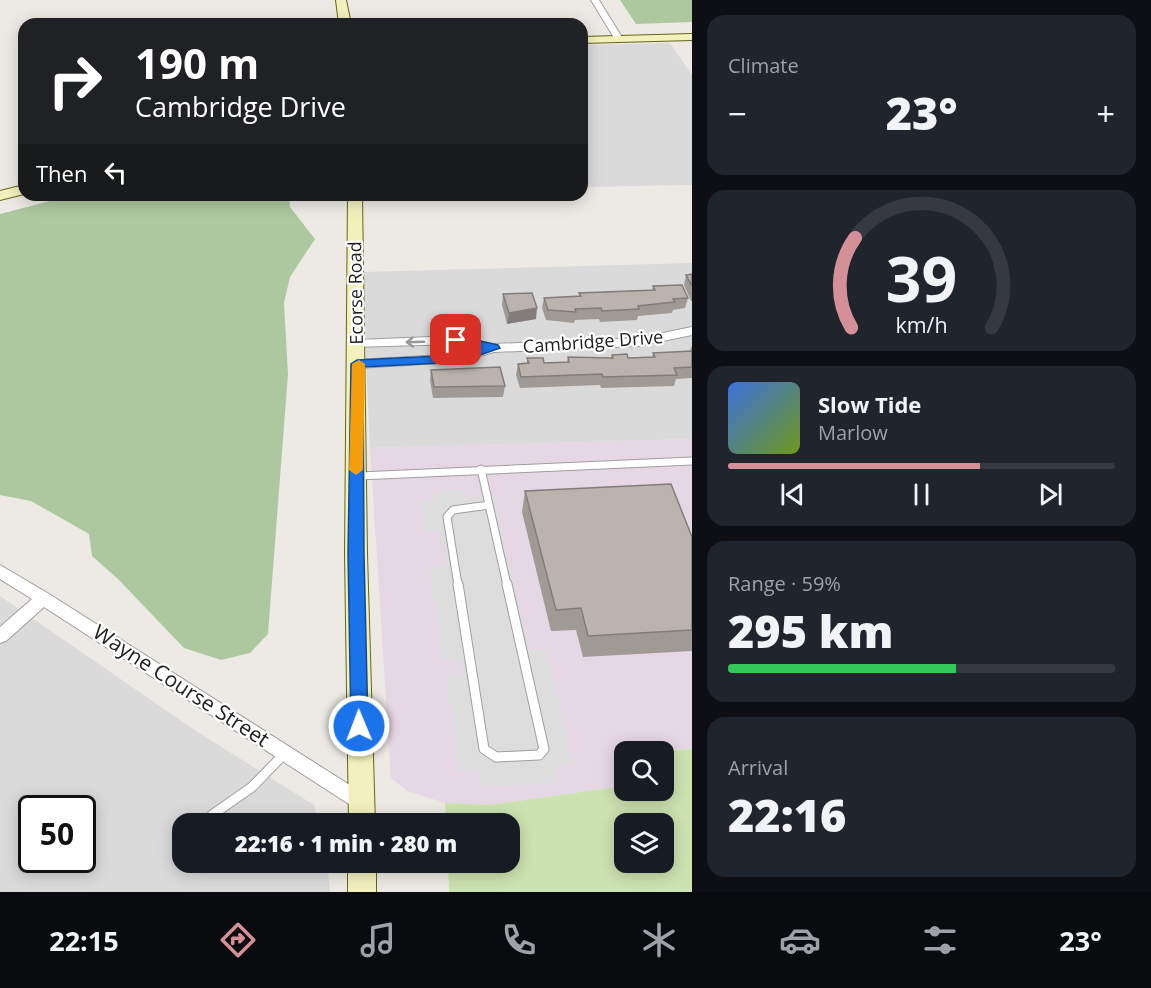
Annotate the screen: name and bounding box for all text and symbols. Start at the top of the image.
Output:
text: 190 m [135,34,259,91]
icon: right [36,42,114,120]
text: Climate [728,52,799,79]
text: 23° [886,82,957,143]
text: Cambridge Drive [135,88,346,125]
text: − [728,91,747,136]
text: + [1096,91,1115,136]
icon: left [99,156,132,189]
text: Then [36,158,87,188]
text: 39 [886,235,957,320]
street label: Ecorse Road [342,241,368,345]
text: km/h [895,310,948,339]
pin [430,314,481,365]
icon: arrive [439,323,472,356]
street label: Cambridge Drive [522,324,664,358]
one-way arrow [405,336,425,347]
text: Slow Tide [818,389,921,419]
text: Marlow [818,419,888,446]
icon: previous [776,478,809,511]
icon: pause [905,478,938,511]
icon: next [1034,478,1067,511]
text: Range · 59% [728,570,841,597]
text: 295 km [728,600,893,661]
street label: Wayne Course Street [88,618,275,753]
position arrow [327,694,391,758]
map controls [614,741,674,873]
button: search [614,741,674,801]
text: Arrival [728,754,788,781]
text: 22:16 [728,784,846,845]
speed limit sign: 50 [18,795,96,873]
button: layers [614,813,674,873]
text: 22:16 · 1 min · 280 m [235,828,457,858]
icon: directions [217,919,259,961]
icon: music [357,919,399,961]
icon: phone [498,919,540,961]
icon: climate [638,919,680,961]
icon: car [779,919,821,961]
icon: filters [919,919,961,961]
text: 22:15 [49,922,119,959]
text: 23° [1059,922,1102,959]

